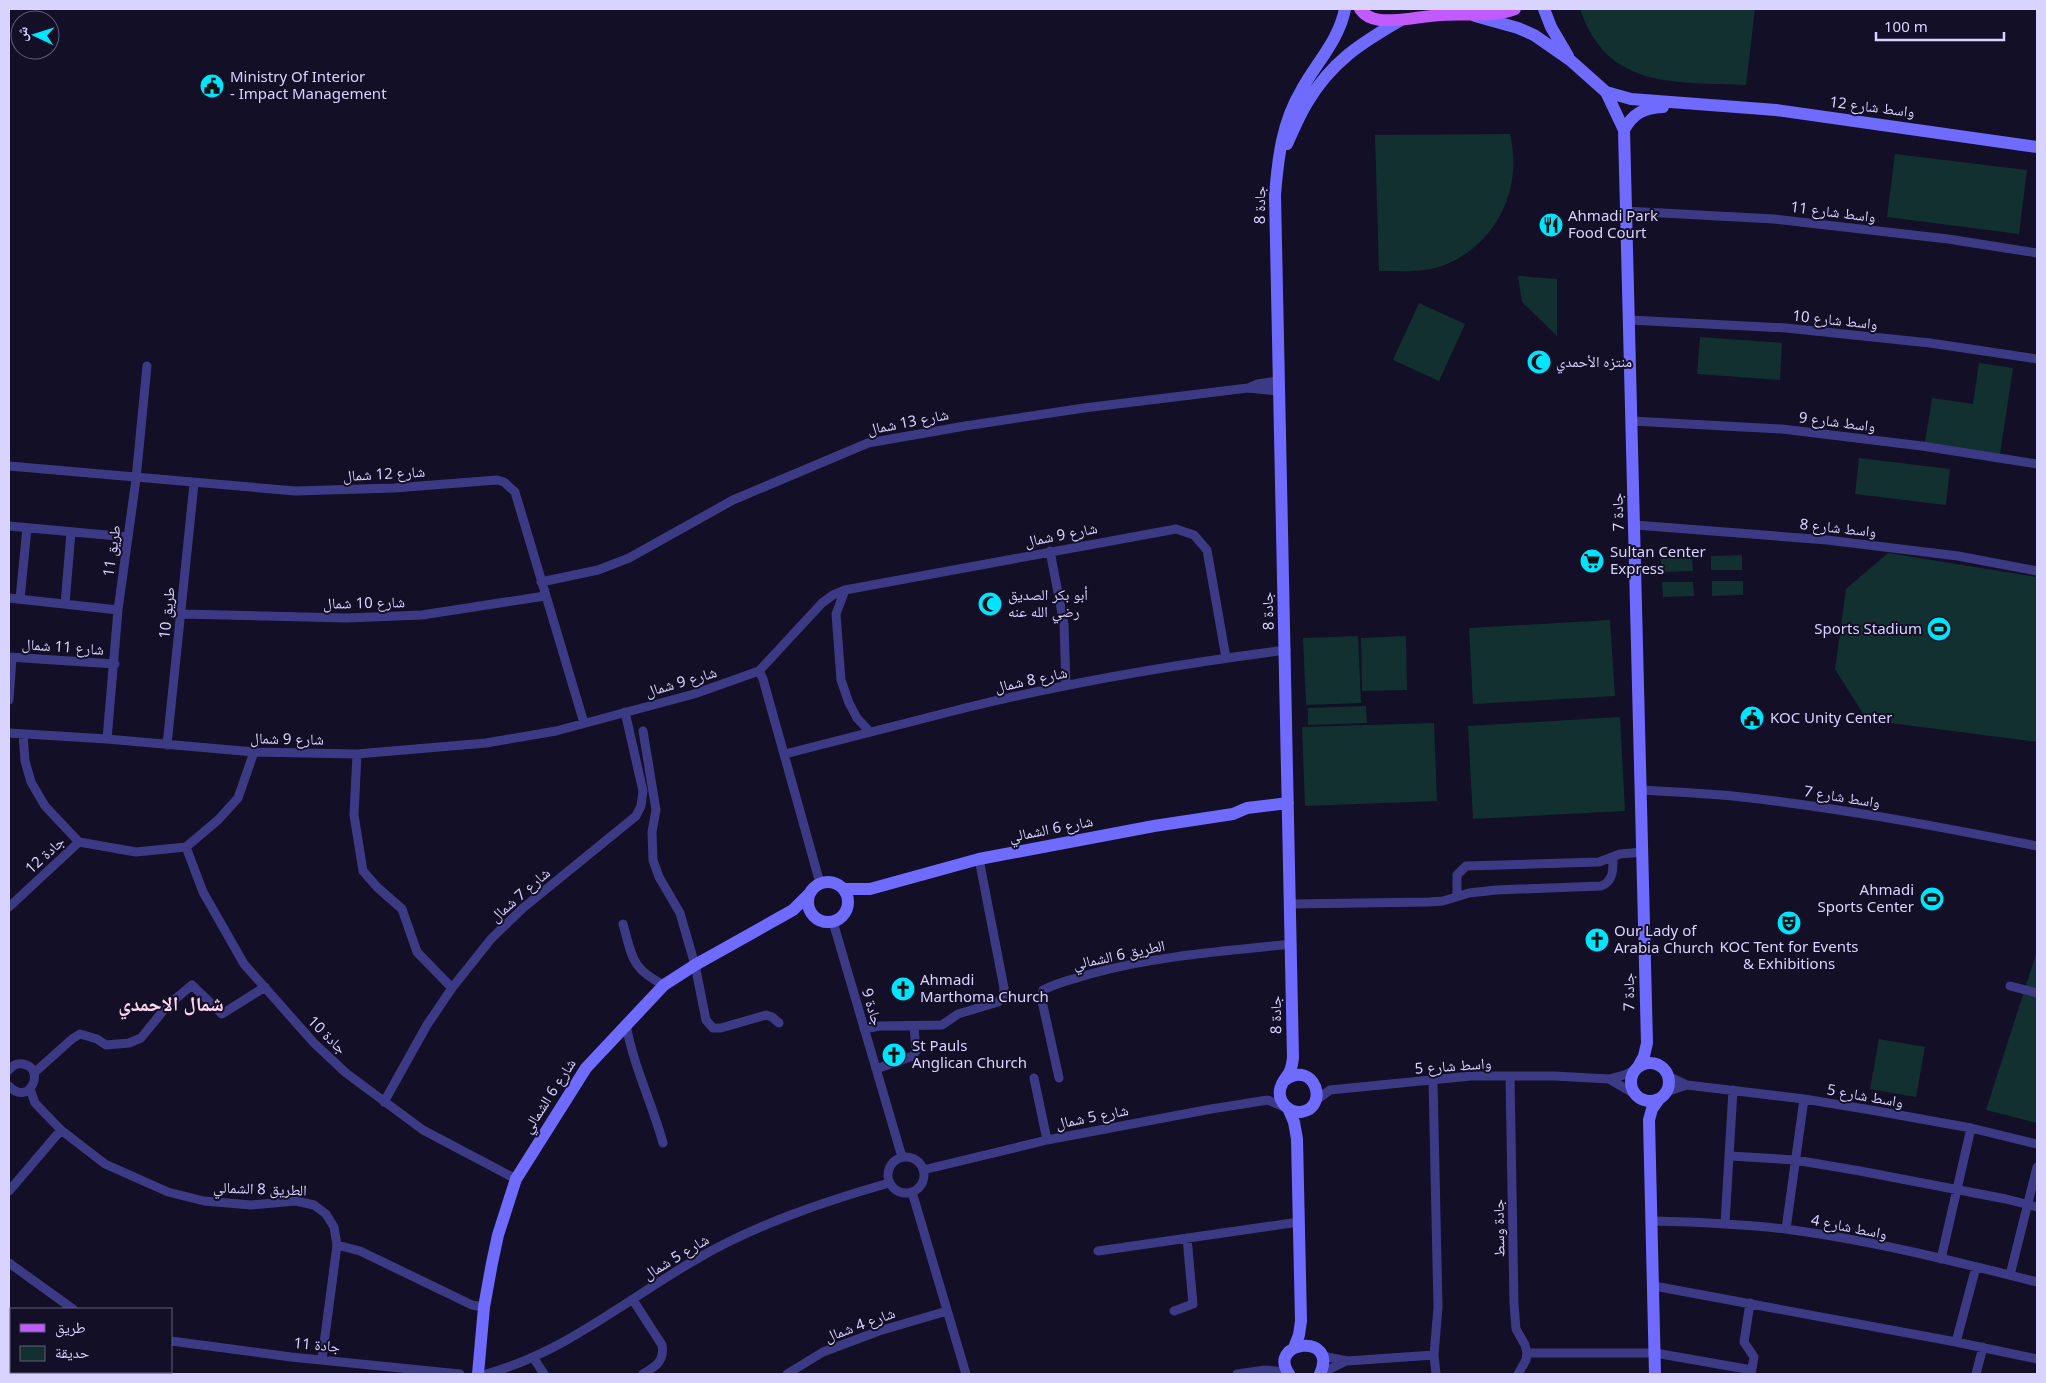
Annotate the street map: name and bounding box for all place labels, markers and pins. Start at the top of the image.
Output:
place label: Ministry Of Interior - Impact Management [230,66,387,103]
public building icon: Ministry Of Interior - Impact Management [199,73,225,99]
place label: Ahmadi Park Food Court [1568,205,1658,242]
restaurant icon: Ahmadi Park Food Court [1538,212,1564,238]
mosque icon: منتزه الأحمدي [1526,349,1552,375]
place label: منتزه الأحمدي [1556,351,1632,374]
place label: Sultan Center Express [1610,541,1706,578]
supermarket icon: Sultan Center Express [1579,548,1605,574]
place label: أبو بكر الصديق رضي الله عنه [1008,584,1088,624]
mosque icon: أبو بكر الصديق رضي الله عنه [977,591,1003,617]
sports icon: Sports Stadium [1926,616,1952,642]
place label: Sports Stadium [1814,618,1922,638]
public building icon: KOC Unity Center [1739,705,1765,731]
place label: KOC Unity Center [1770,707,1892,727]
place label: Ahmadi Sports Center [1817,879,1914,916]
sports icon: Ahmadi Sports Center [1919,886,1945,912]
theatre icon: KOC Tent for Events & Exhibitions [1776,910,1802,936]
place label: Our Lady of Arabia Church [1614,920,1714,957]
church icon: Our Lady of Arabia Church [1584,927,1610,953]
place label: KOC Tent for Events & Exhibitions [1719,936,1859,973]
place label: Ahmadi Marthoma Church [920,969,1049,1006]
church icon: Ahmadi Marthoma Church [890,976,916,1002]
place label: St Pauls Anglican Church [912,1035,1027,1072]
church icon: St Pauls Anglican Church [881,1042,907,1068]

